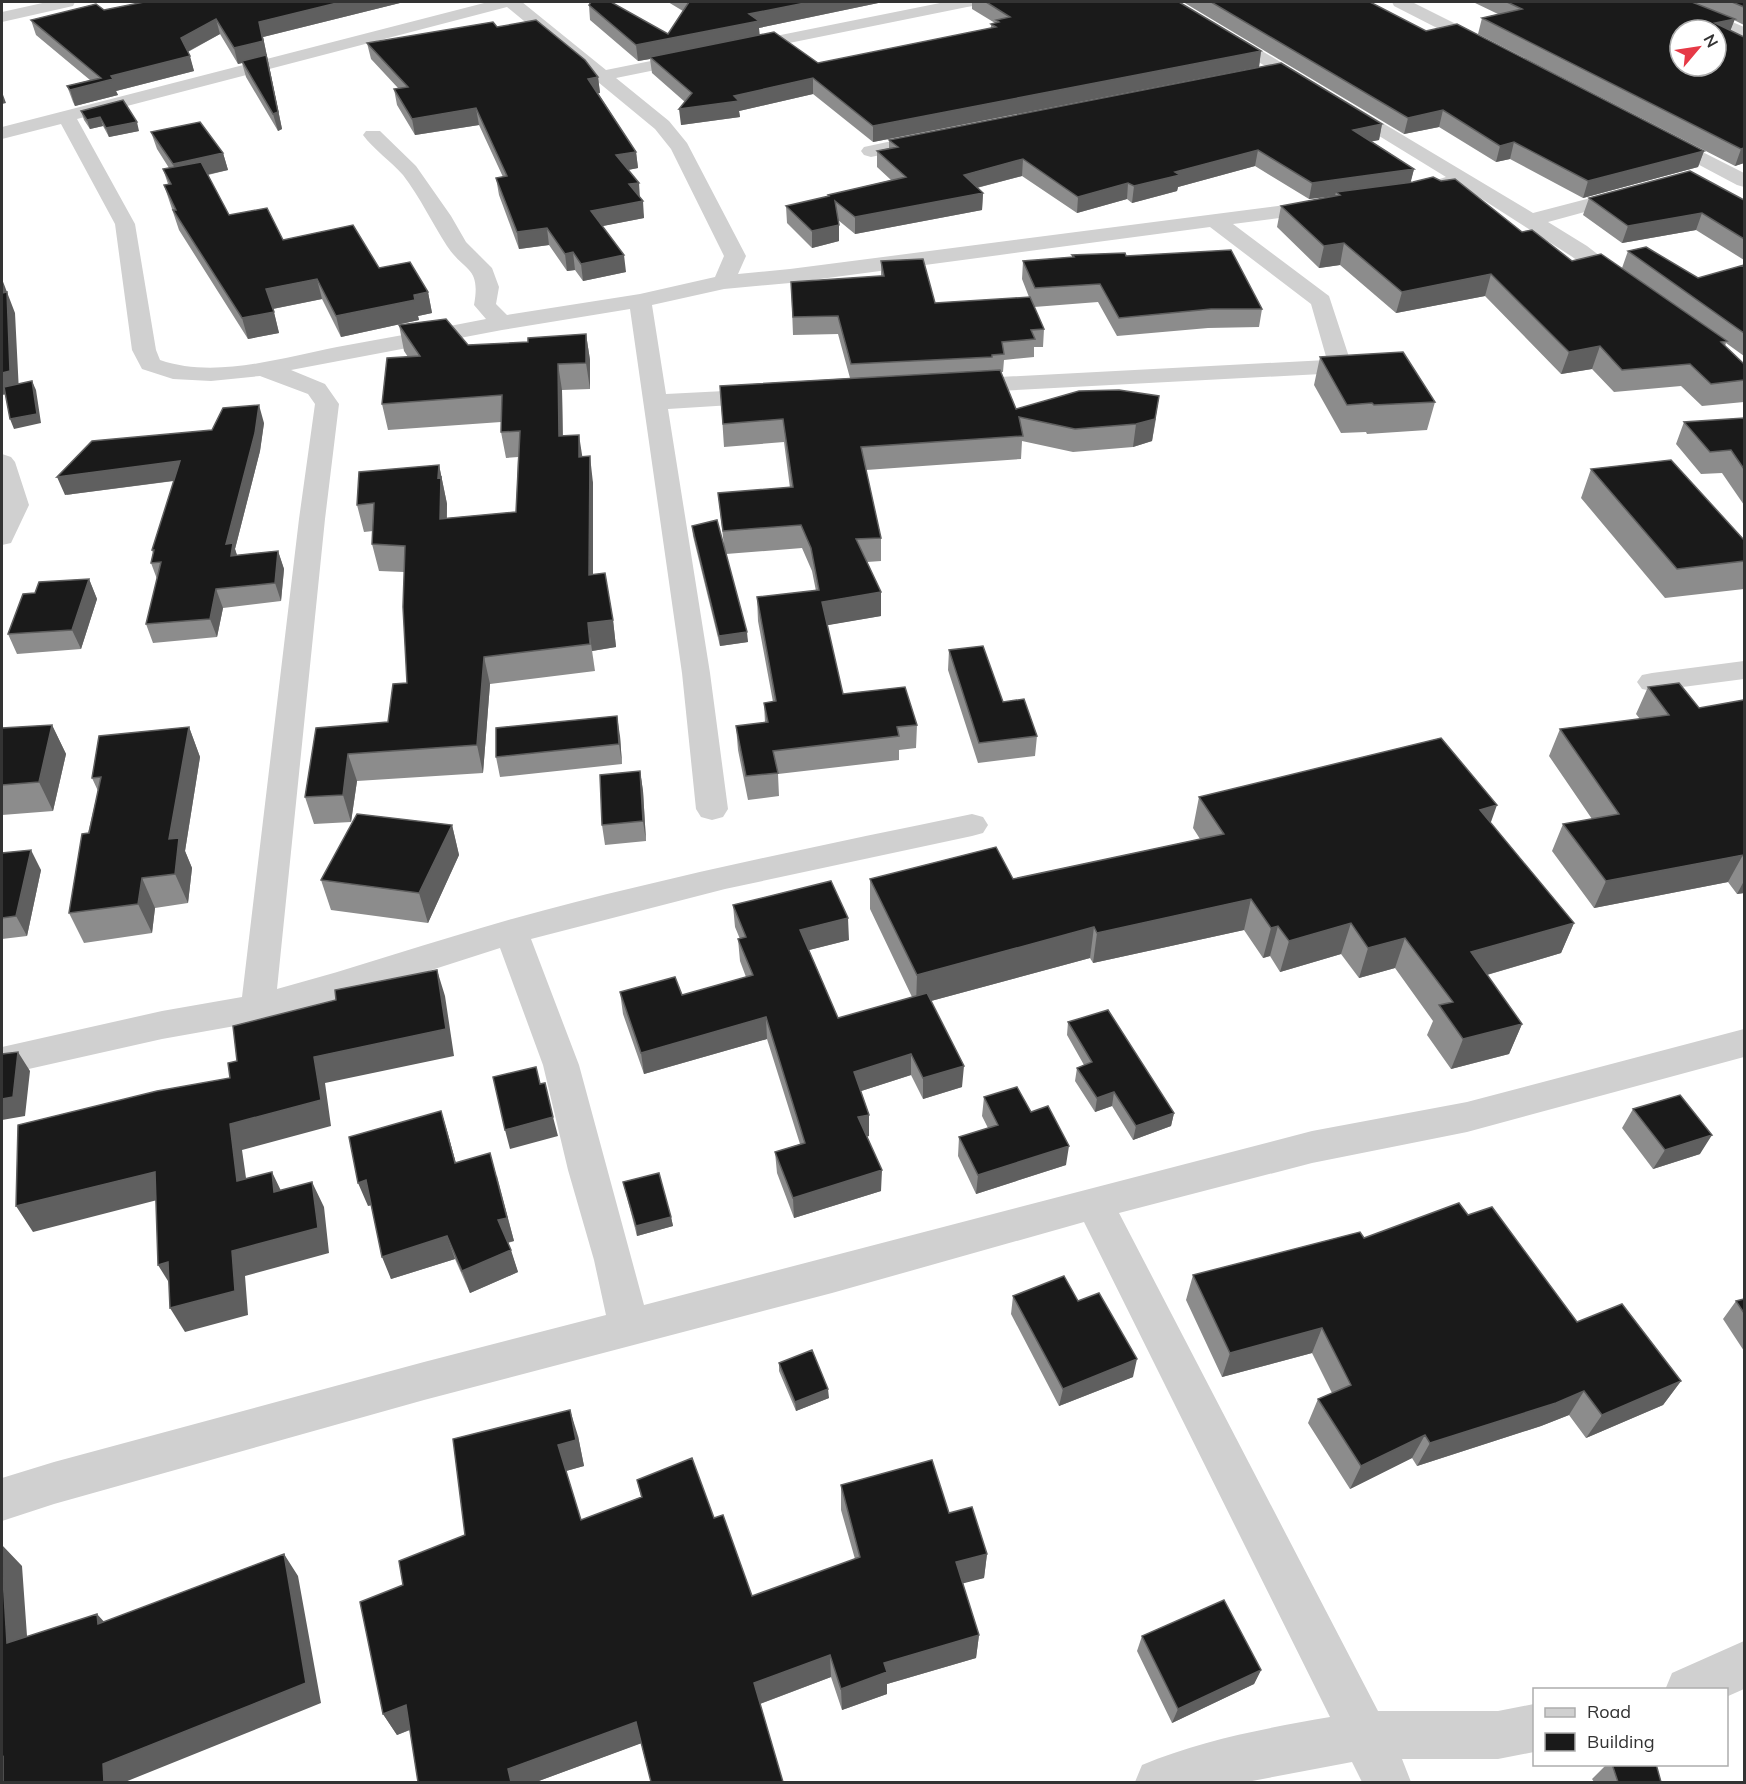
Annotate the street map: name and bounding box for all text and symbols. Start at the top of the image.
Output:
north arrow [1668,18,1728,78]
text: N [1699,31,1723,51]
legend [1533,1688,1728,1766]
text: Road [1587,1700,1631,1723]
text: Building [1587,1730,1655,1753]

